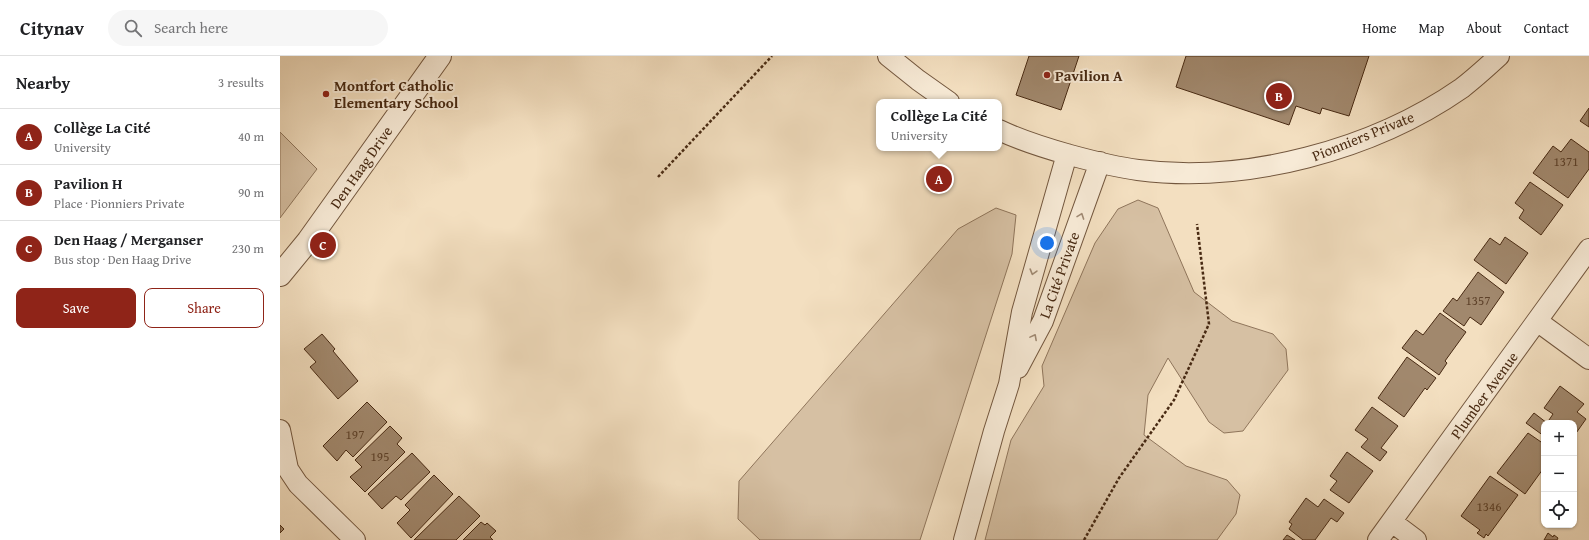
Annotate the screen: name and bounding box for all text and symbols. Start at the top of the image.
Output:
search box [108,10,388,46]
text: Citynav [20,14,84,42]
icon: search [122,17,144,39]
text: Search here [154,17,228,38]
text: Home [1362,18,1397,38]
text: Map [1419,18,1444,38]
text: About [1466,18,1502,38]
text: Contact [1524,18,1569,38]
place label: Pavilion A [1055,65,1123,86]
text: Nearby [16,70,70,95]
marker: Pavilion A [1042,70,1052,80]
text: 3 results [218,73,264,92]
place label: Montfort Catholic Elementary School [334,75,459,113]
pin: B [1266,81,1292,111]
marker: Montfort Catholic Elementary School [321,89,331,99]
popup [876,99,1002,151]
text: Collège La Cité [891,105,987,126]
street label: Pionniers Private [1309,106,1417,166]
text: Collège La Cité [54,117,151,138]
street label: Den Haag Drive [325,121,397,213]
text: University [891,126,948,145]
text: A [25,127,33,146]
text: 40 m [238,127,264,146]
text: University [54,138,111,157]
house number: 1371 [1553,152,1579,171]
pin: A [926,164,952,194]
text: Pavilion H [54,173,122,194]
text: B [25,183,33,202]
text: 90 m [238,183,264,202]
text: Place · Pionniers Private [54,194,185,213]
one-way arrow [1076,212,1084,219]
text: Den Haag / Merganser [54,229,203,250]
street label: La Cité Private [1034,229,1084,321]
pin: C [310,230,336,260]
your location [1037,233,1057,253]
text: C [25,239,33,258]
text: 230 m [232,239,264,258]
text: Bus stop · Den Haag Drive [54,250,191,269]
one-way arrow [1029,268,1038,275]
button: Save [16,288,136,328]
button: Share [144,288,264,328]
house number: 1357 [1465,291,1491,310]
one-way arrow [1029,334,1037,341]
street label: Plumber Avenue [1445,347,1523,443]
map controls [1541,420,1577,528]
button: + [1541,420,1577,456]
house number: 197 [346,425,364,444]
house number: 195 [371,447,389,466]
button: − [1541,456,1577,492]
button: locate [1541,492,1577,528]
house number: 1346 [1476,497,1502,516]

